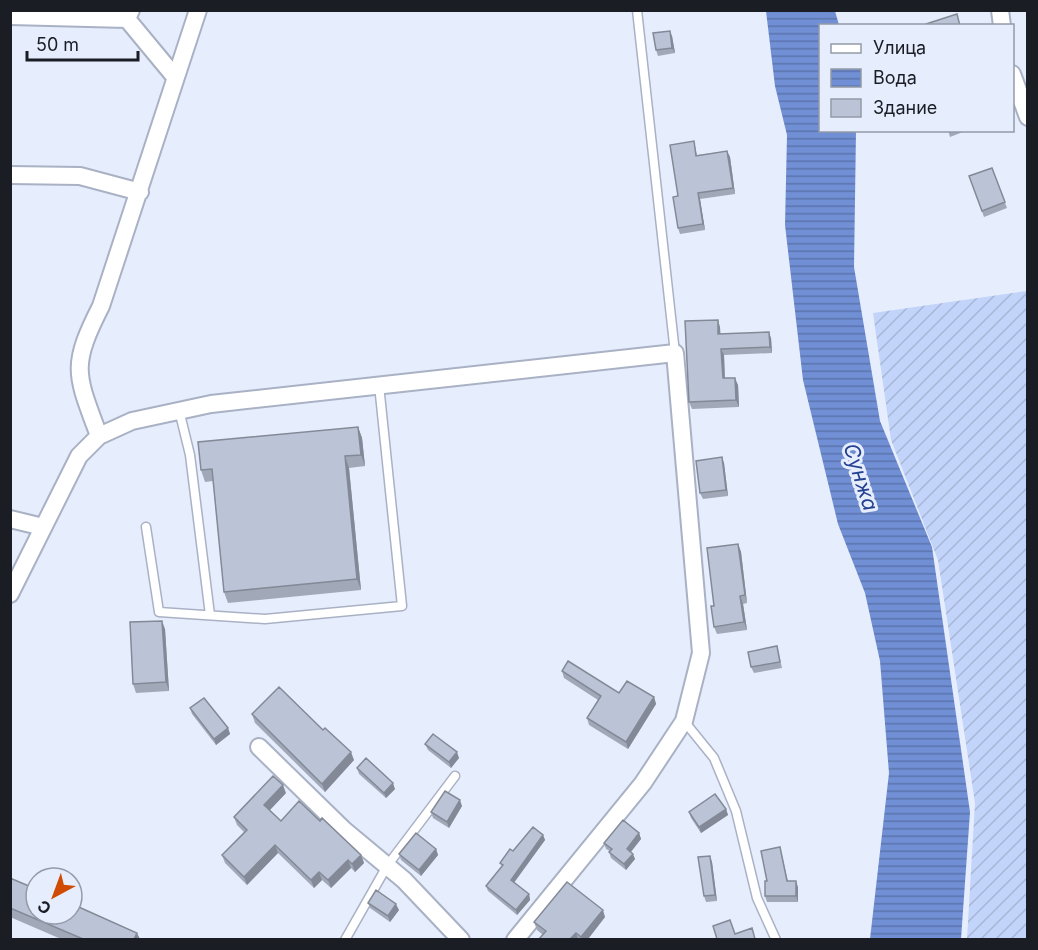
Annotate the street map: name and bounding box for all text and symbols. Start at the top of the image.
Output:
scale bar [27,24,138,62]
legend [819,24,1014,132]
text: 50 m [36,34,79,55]
text: Улица [873,37,926,58]
text: Вода [873,67,917,88]
text: Здание [873,97,937,118]
water label: Сунжа [838,440,884,514]
north arrow [24,866,84,926]
text: С [33,896,55,919]

